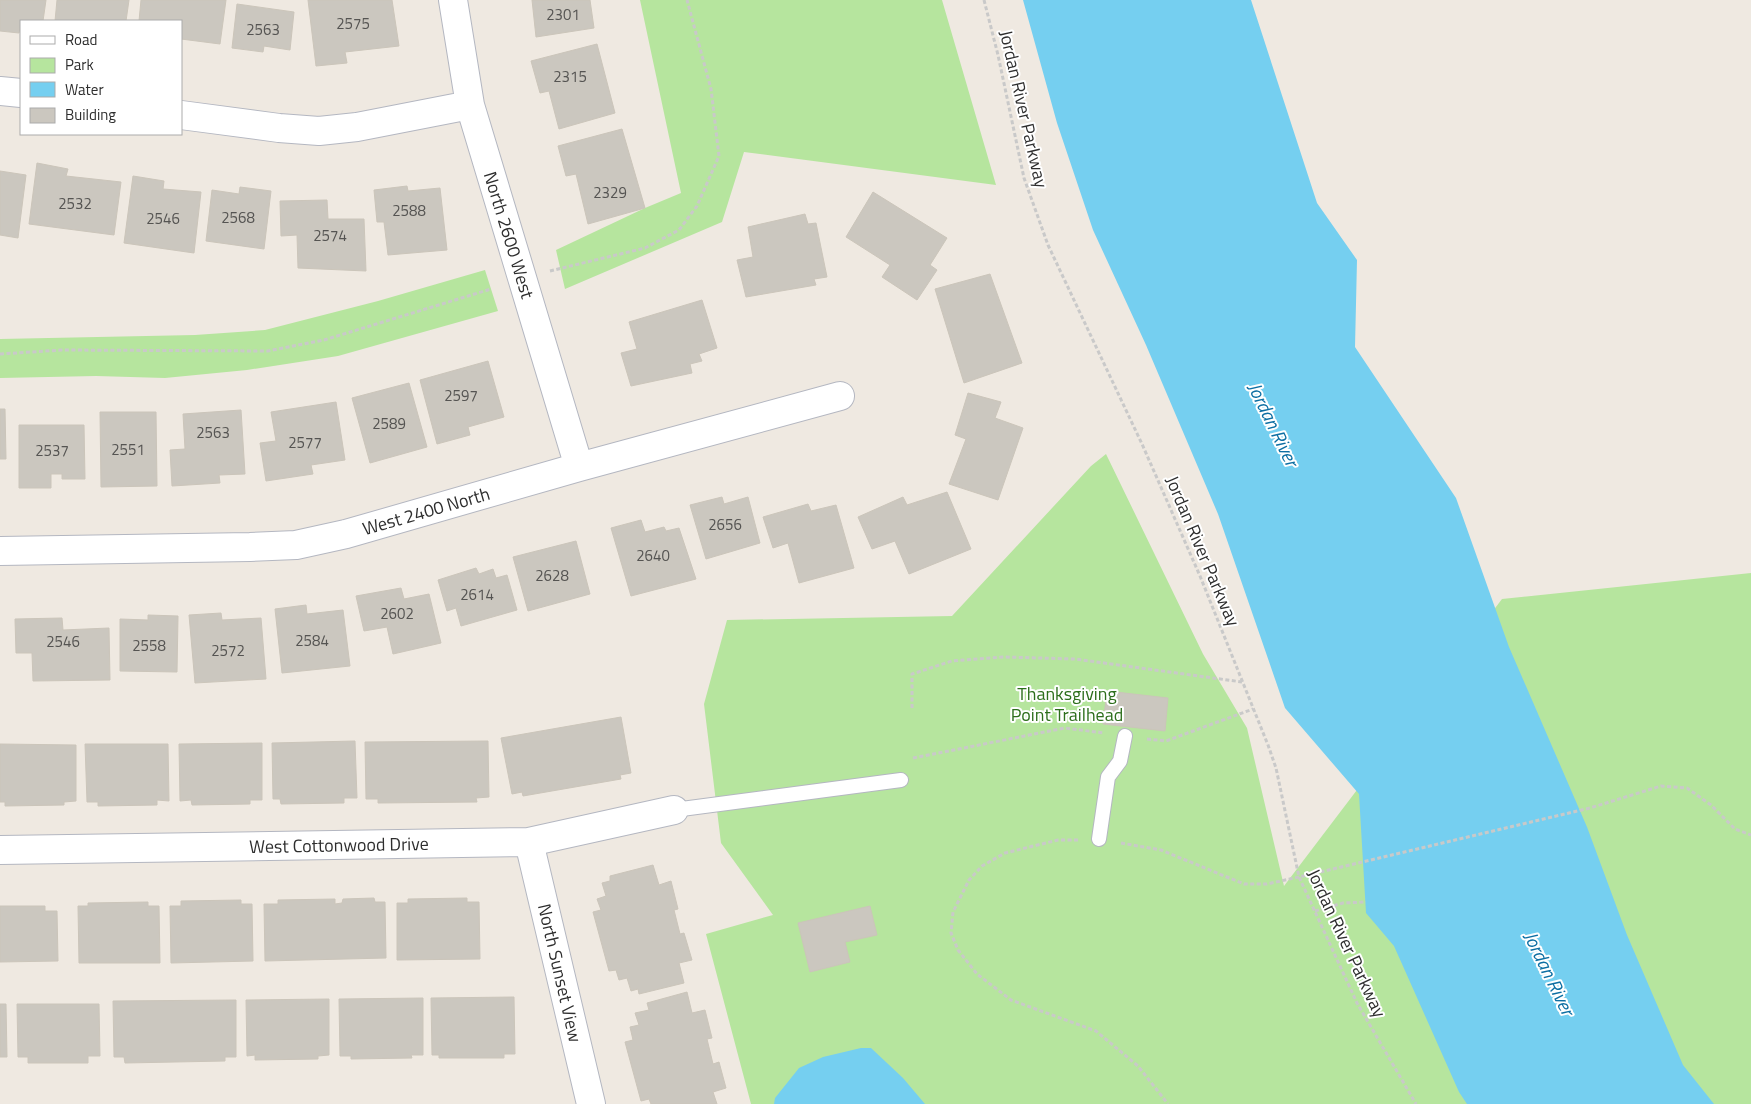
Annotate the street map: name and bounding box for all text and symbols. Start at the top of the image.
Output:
house number: 2301 [546,3,580,26]
house number: 2575 [336,12,370,35]
house number: 2563 [246,18,280,41]
legend [20,20,182,135]
street label: Jordan River Parkway [993,27,1055,191]
text: Road [65,28,97,51]
text: Park [65,53,94,76]
house number: 2315 [553,65,587,88]
text: Water [65,78,104,101]
text: Building [65,103,116,126]
street label: North 2600 West [477,168,541,302]
house number: 2329 [593,181,627,204]
house number: 2532 [58,192,92,215]
house number: 2588 [392,199,426,222]
house number: 2568 [221,206,255,229]
house number: 2546 [146,207,180,230]
house number: 2574 [313,224,347,247]
water label: Jordan River [1241,377,1308,473]
house number: 2597 [444,384,478,407]
house number: 2589 [372,412,406,435]
house number: 2563 [196,421,230,444]
house number: 2577 [288,431,322,454]
house number: 2551 [111,438,145,461]
house number: 2537 [35,439,69,462]
street label: Jordan River Parkway [1159,471,1247,631]
street label: West 2400 North [359,480,493,542]
house number: 2656 [708,513,742,536]
house number: 2640 [636,544,670,567]
house number: 2628 [535,564,569,587]
house number: 2614 [460,583,494,606]
house number: 2602 [380,602,414,625]
house number: 2584 [295,629,329,652]
house number: 2546 [46,630,80,653]
house number: 2558 [132,634,166,657]
house number: 2572 [211,639,245,662]
park label: Thanksgiving Point Trailhead [1011,680,1123,728]
street label: West Cottonwood Drive [249,830,429,860]
street label: Jordan River Parkway [1301,864,1393,1022]
street label: North Sunset View [531,901,589,1045]
water label: Jordan River [1517,926,1584,1022]

